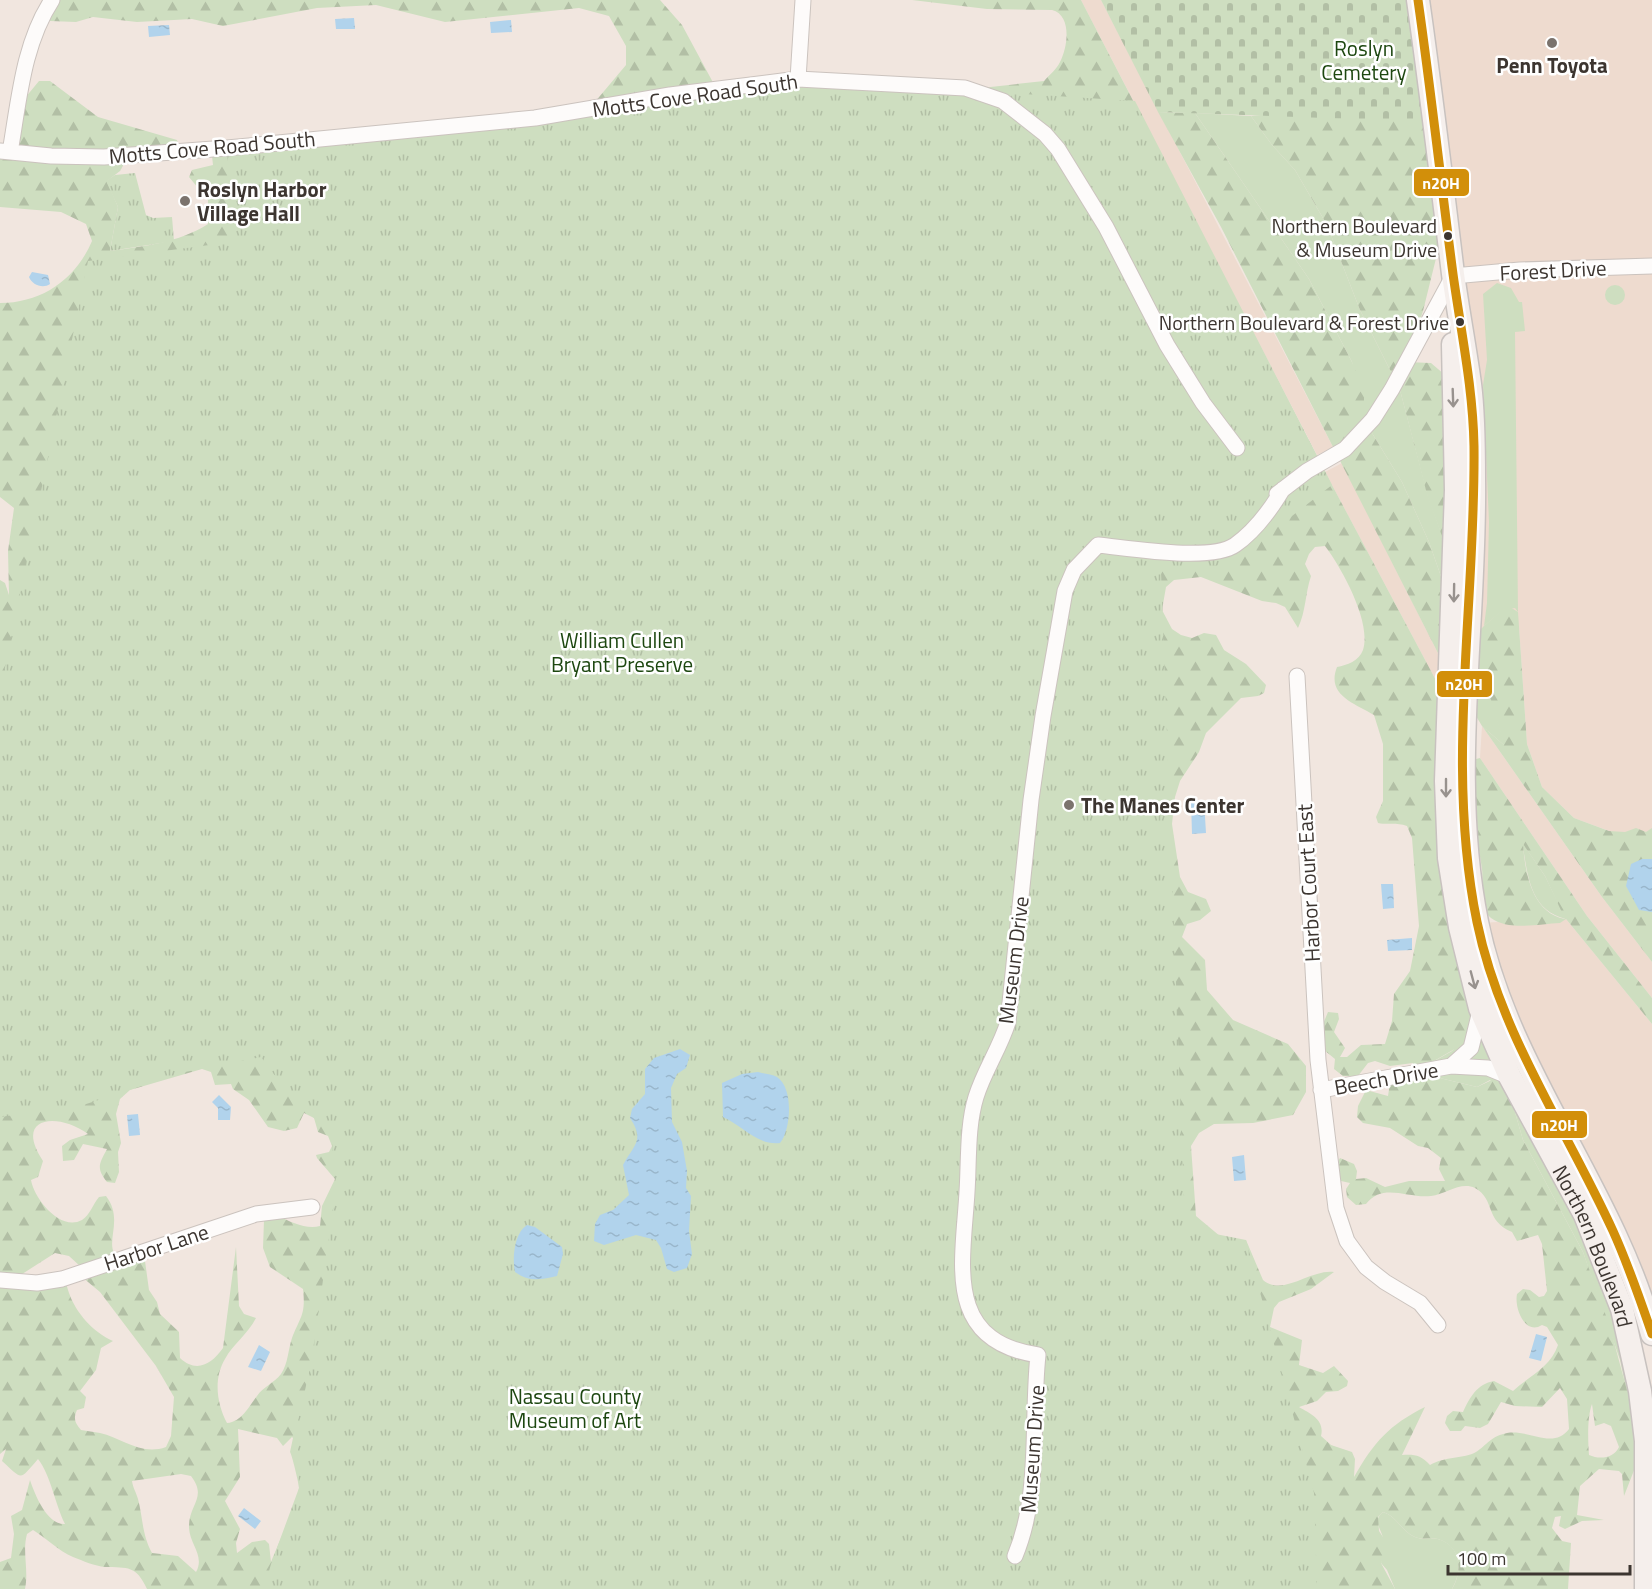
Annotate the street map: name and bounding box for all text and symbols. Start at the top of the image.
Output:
park label: Roslyn Cemetery [1321,32,1407,88]
marker: Penn Toyota [1545,36,1559,50]
place label: Penn Toyota [1496,49,1608,81]
street label: Motts Cove Road South [590,65,800,125]
street label: Motts Cove Road South [107,122,317,172]
line badge: n20H [1413,168,1470,197]
text: n20H [1422,171,1460,195]
place label: Roslyn Harbor Village Hall [197,173,327,229]
marker: Roslyn Harbor Village Hall [178,194,192,208]
place label: Northern Boulevard & Museum Drive [1271,210,1437,265]
marker: Northern Boulevard & Museum Drive [1442,230,1454,242]
street label: Forest Drive [1499,251,1607,289]
place label: Northern Boulevard & Forest Drive [1159,307,1449,338]
marker: Northern Boulevard & Forest Drive [1454,316,1466,328]
one-way arrow [1448,387,1459,407]
one-way arrow [1448,582,1460,602]
park label: William Cullen Bryant Preserve [551,624,693,680]
line badge: n20H [1436,670,1493,698]
text: n20H [1445,672,1483,696]
one-way arrow [1440,777,1452,797]
place label: The Manes Center [1081,789,1245,821]
marker: The Manes Center [1062,798,1076,812]
street label: Harbor Court East [1288,803,1328,963]
street label: Museum Drive [989,894,1037,1026]
one-way arrow [1468,970,1479,989]
street label: Beech Drive [1331,1053,1441,1103]
line badge: n20H [1531,1110,1588,1139]
text: n20H [1540,1113,1578,1137]
street label: Northern Boulevard [1545,1159,1642,1330]
street label: Harbor Lane [99,1215,213,1279]
park label: Nassau County Museum of Art [509,1380,642,1436]
street label: Museum Drive [1012,1384,1052,1514]
scale bar [1448,1538,1630,1576]
text: 100 m [1457,1545,1506,1572]

